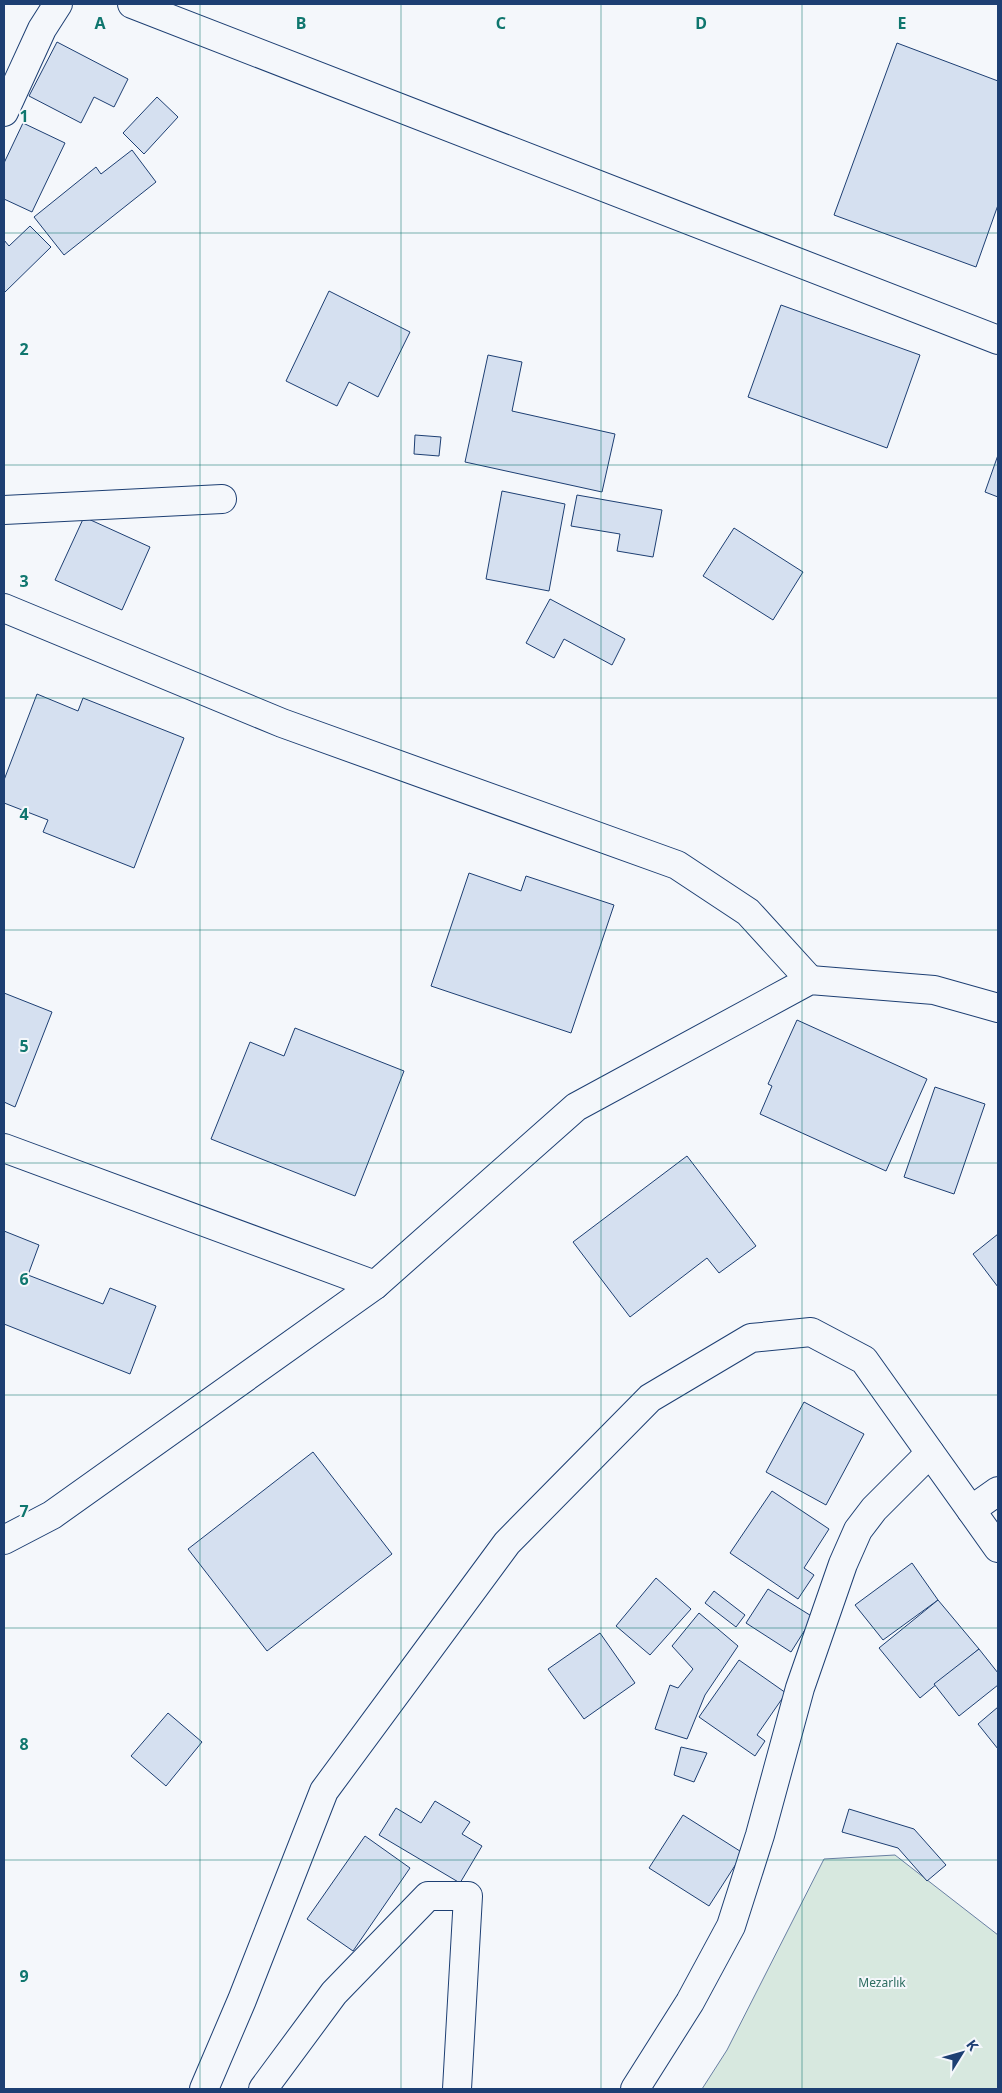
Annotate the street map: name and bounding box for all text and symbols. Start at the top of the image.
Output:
text: A [94,12,106,34]
text: B [296,12,306,34]
text: C [496,12,506,34]
text: D [695,12,707,34]
text: E [898,12,907,34]
text: 1 [19,105,29,127]
text: 2 [19,338,29,360]
text: 3 [19,570,29,592]
text: 4 [19,803,29,825]
text: 5 [19,1035,29,1057]
text: 6 [19,1268,29,1290]
text: 7 [19,1500,29,1522]
text: 8 [19,1733,29,1755]
text: 9 [19,1965,29,1987]
park label: Mezarlık [858,1974,906,1991]
north arrow [937,2028,987,2078]
text: K [962,2035,984,2055]

